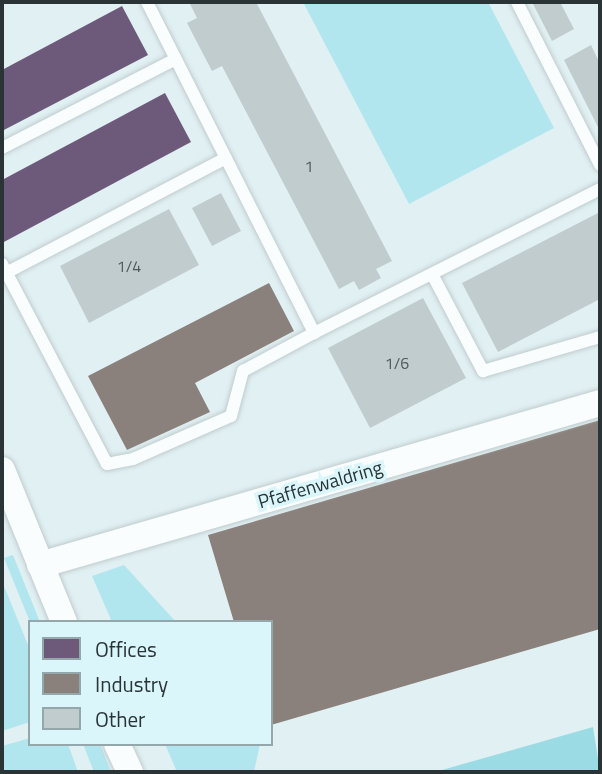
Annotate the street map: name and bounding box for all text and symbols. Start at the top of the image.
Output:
house number: 1 [305,156,313,176]
house number: 1/4 [117,256,141,276]
house number: 1/6 [385,353,409,373]
street label: Pfaffenwaldring [255,455,385,513]
legend [28,620,273,746]
text: Offices [95,633,157,665]
text: Industry [95,668,168,700]
text: Other [95,703,145,735]

